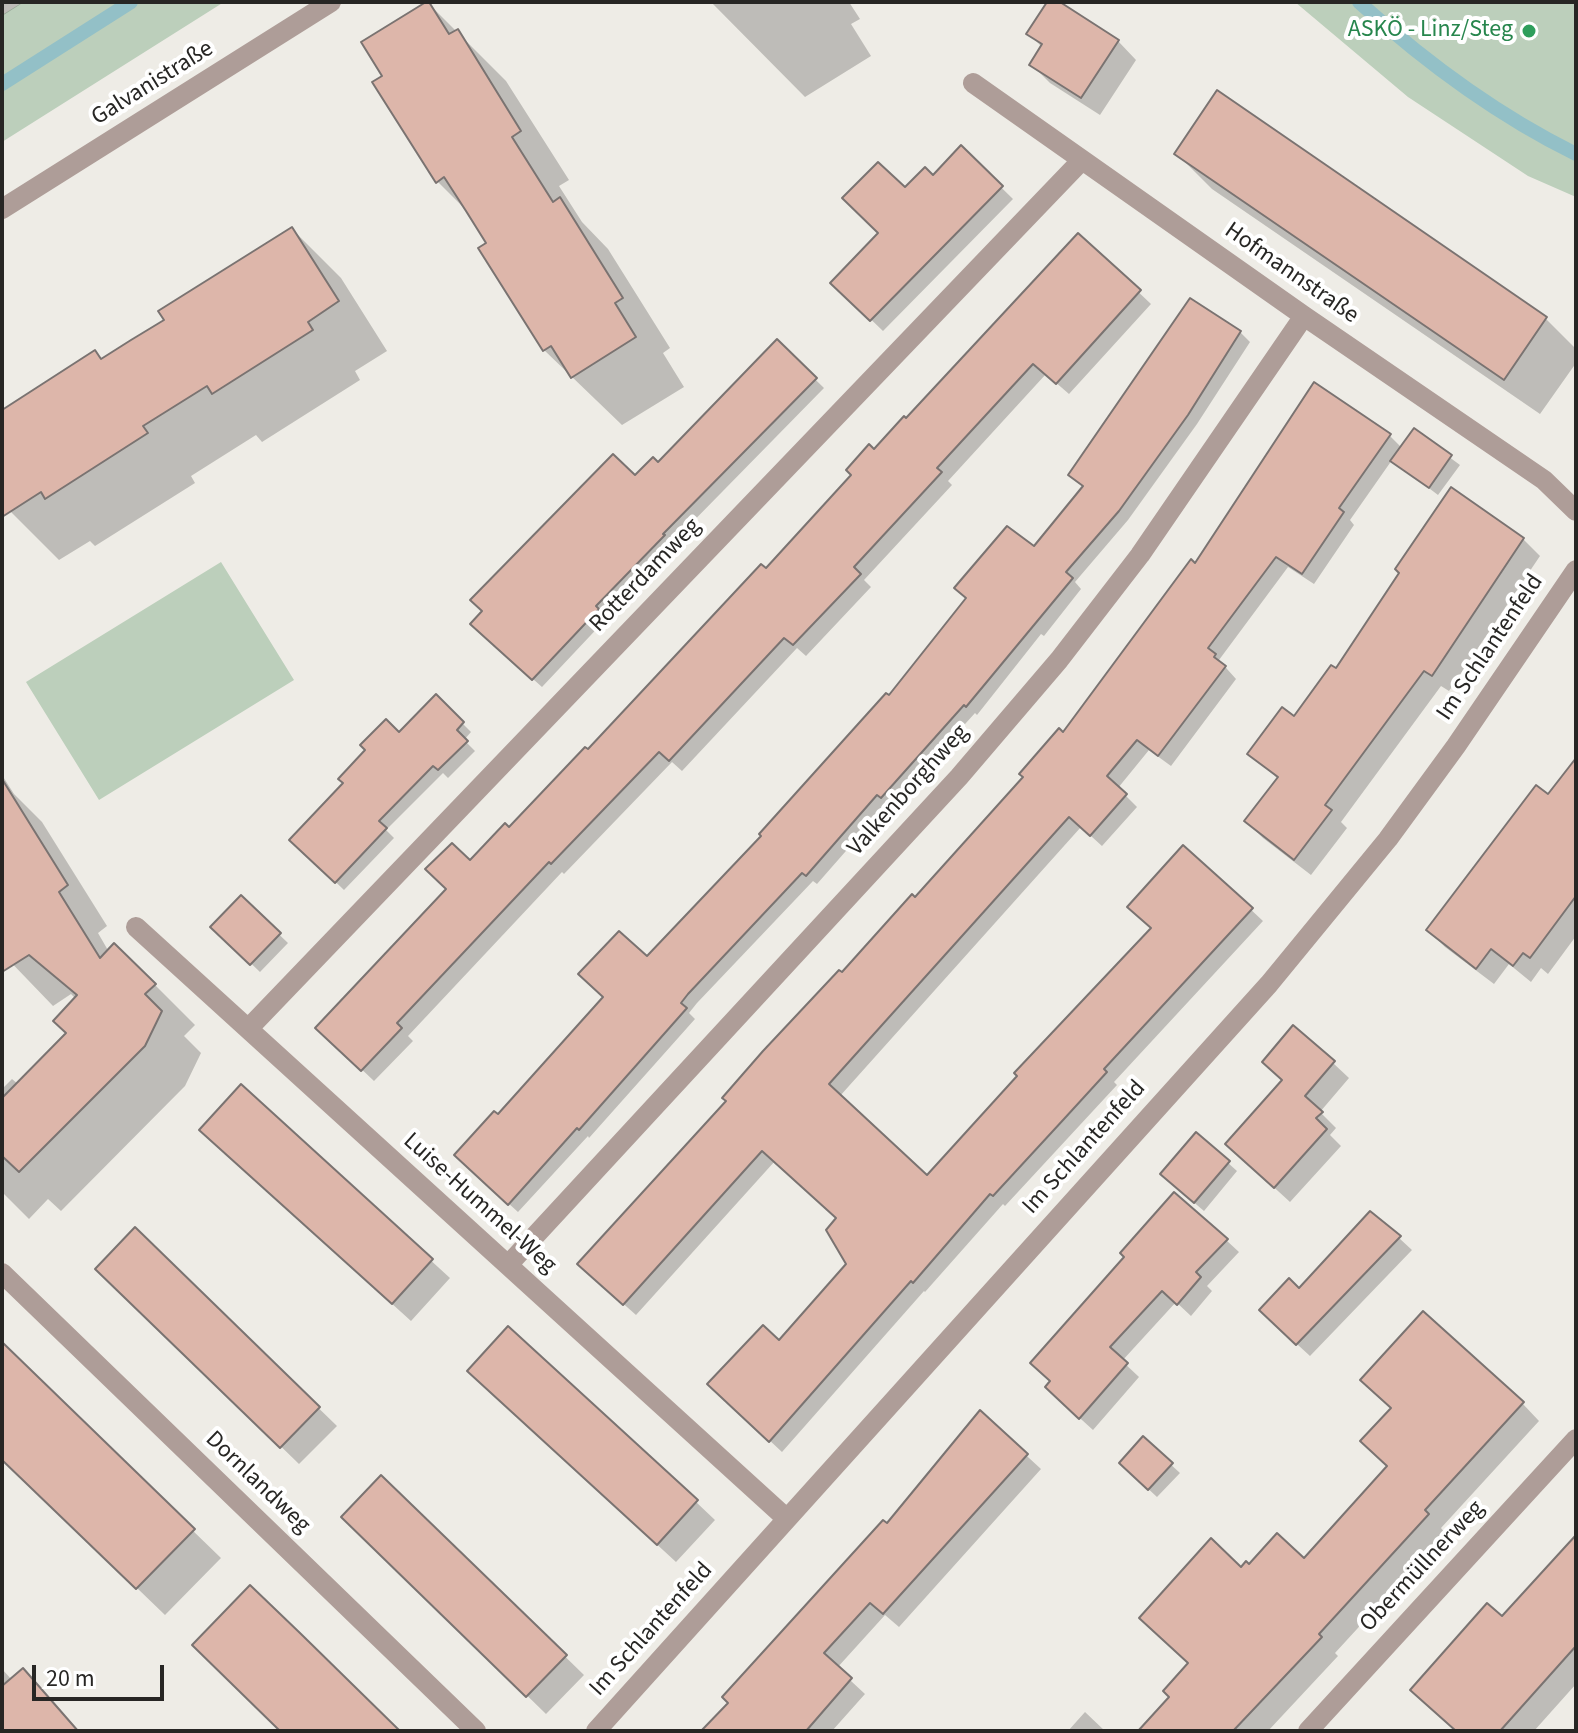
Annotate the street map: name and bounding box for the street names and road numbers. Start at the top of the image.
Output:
street label: Galvanistraße [87,35,219,133]
street label: Hofmannstraße [1218,217,1364,331]
street label: Rotterdamweg [584,513,708,639]
street label: Im Schlantenfeld [1432,569,1550,727]
street label: Valkenborghweg [842,719,976,863]
street label: Im Schlantenfeld [1017,1075,1153,1221]
street label: Luise-Hummel-Weg [396,1128,562,1280]
street label: Dornlandweg [199,1426,315,1540]
street label: Obermüllnerweg [1355,1495,1491,1639]
street label: Im Schlantenfeld [584,1557,720,1703]

